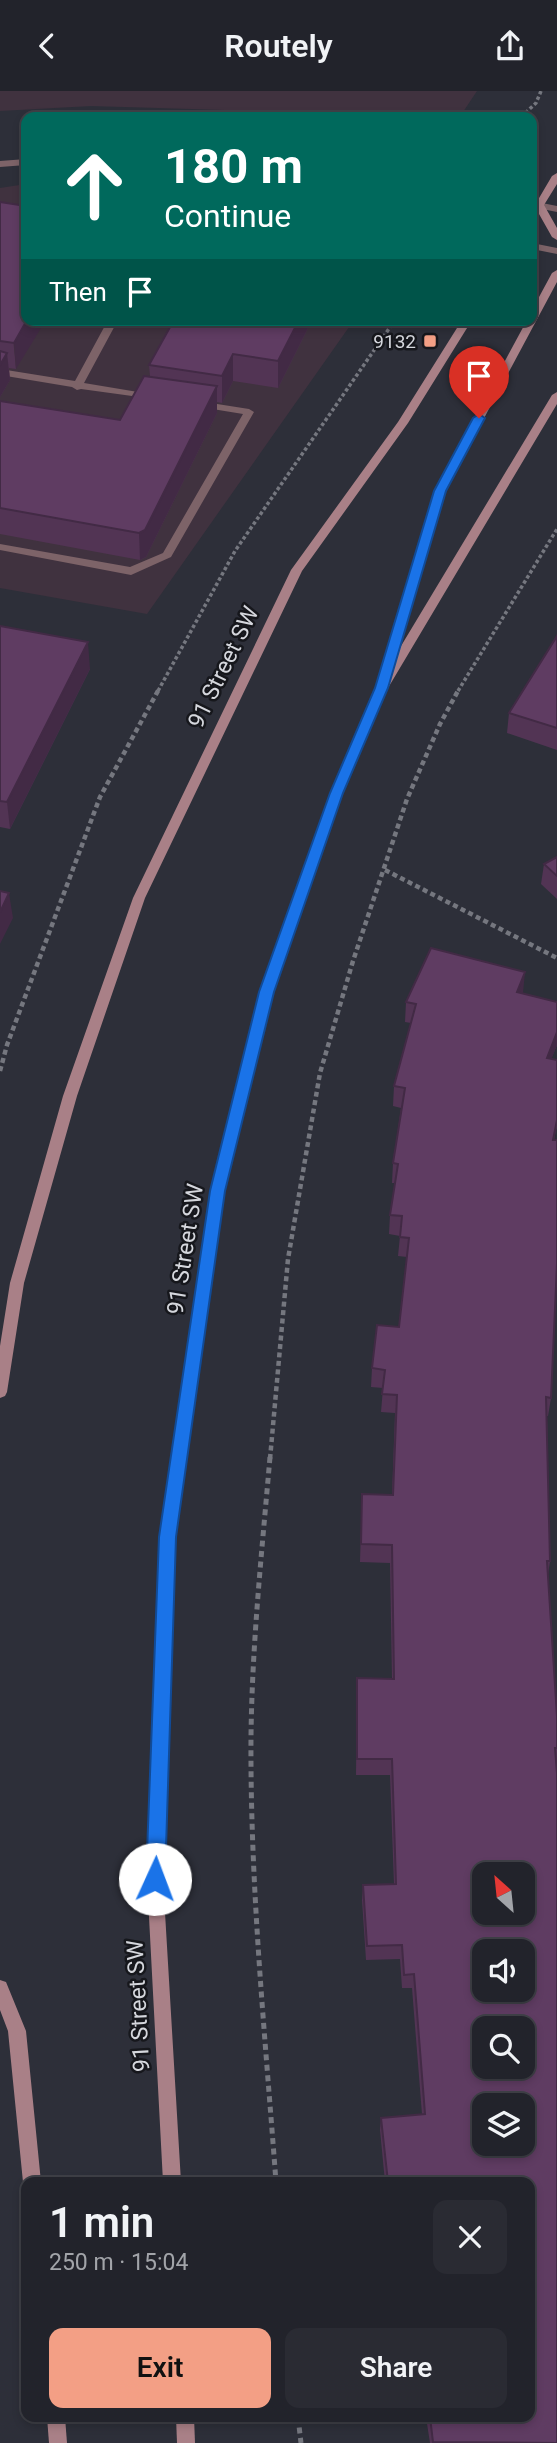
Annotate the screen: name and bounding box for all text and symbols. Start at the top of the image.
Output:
icon: back [28,27,66,65]
text: Routely [224,27,333,65]
icon: share [491,27,529,65]
text: 180 m [164,138,303,195]
icon: ahead [49,140,140,231]
text: Continue [164,197,291,235]
icon: arrive [121,273,159,311]
text: Then [49,277,107,307]
place label: 9132 [373,330,416,353]
marker: 9132 [422,333,438,349]
pin [449,346,509,418]
icon: arrive [460,357,498,395]
street label: 91 Street SW [182,602,265,732]
street label: 91 Street SW [162,1182,209,1316]
position arrow [118,1842,192,1916]
north arrow [472,1862,536,1925]
map controls [472,1862,535,2156]
street label: 91 Street SW [122,1939,155,2073]
button: sound [472,1939,535,2002]
button: search [472,2016,535,2079]
button: layers [472,2093,535,2156]
text: 1 min [49,2198,154,2247]
button: close [433,2200,507,2274]
text: 250 m · 15:04 [49,2249,188,2276]
button: Exit [49,2328,271,2408]
button: Share [285,2328,507,2408]

